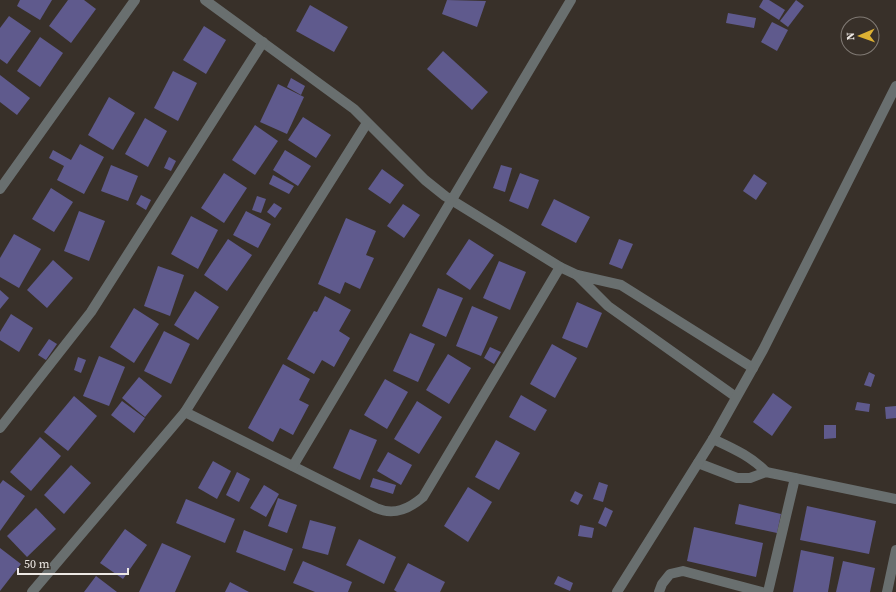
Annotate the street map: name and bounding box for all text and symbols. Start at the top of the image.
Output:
north arrow [840,16,880,56]
text: N [843,32,858,41]
scale bar [18,550,128,576]
text: 50 m [24,556,50,572]

